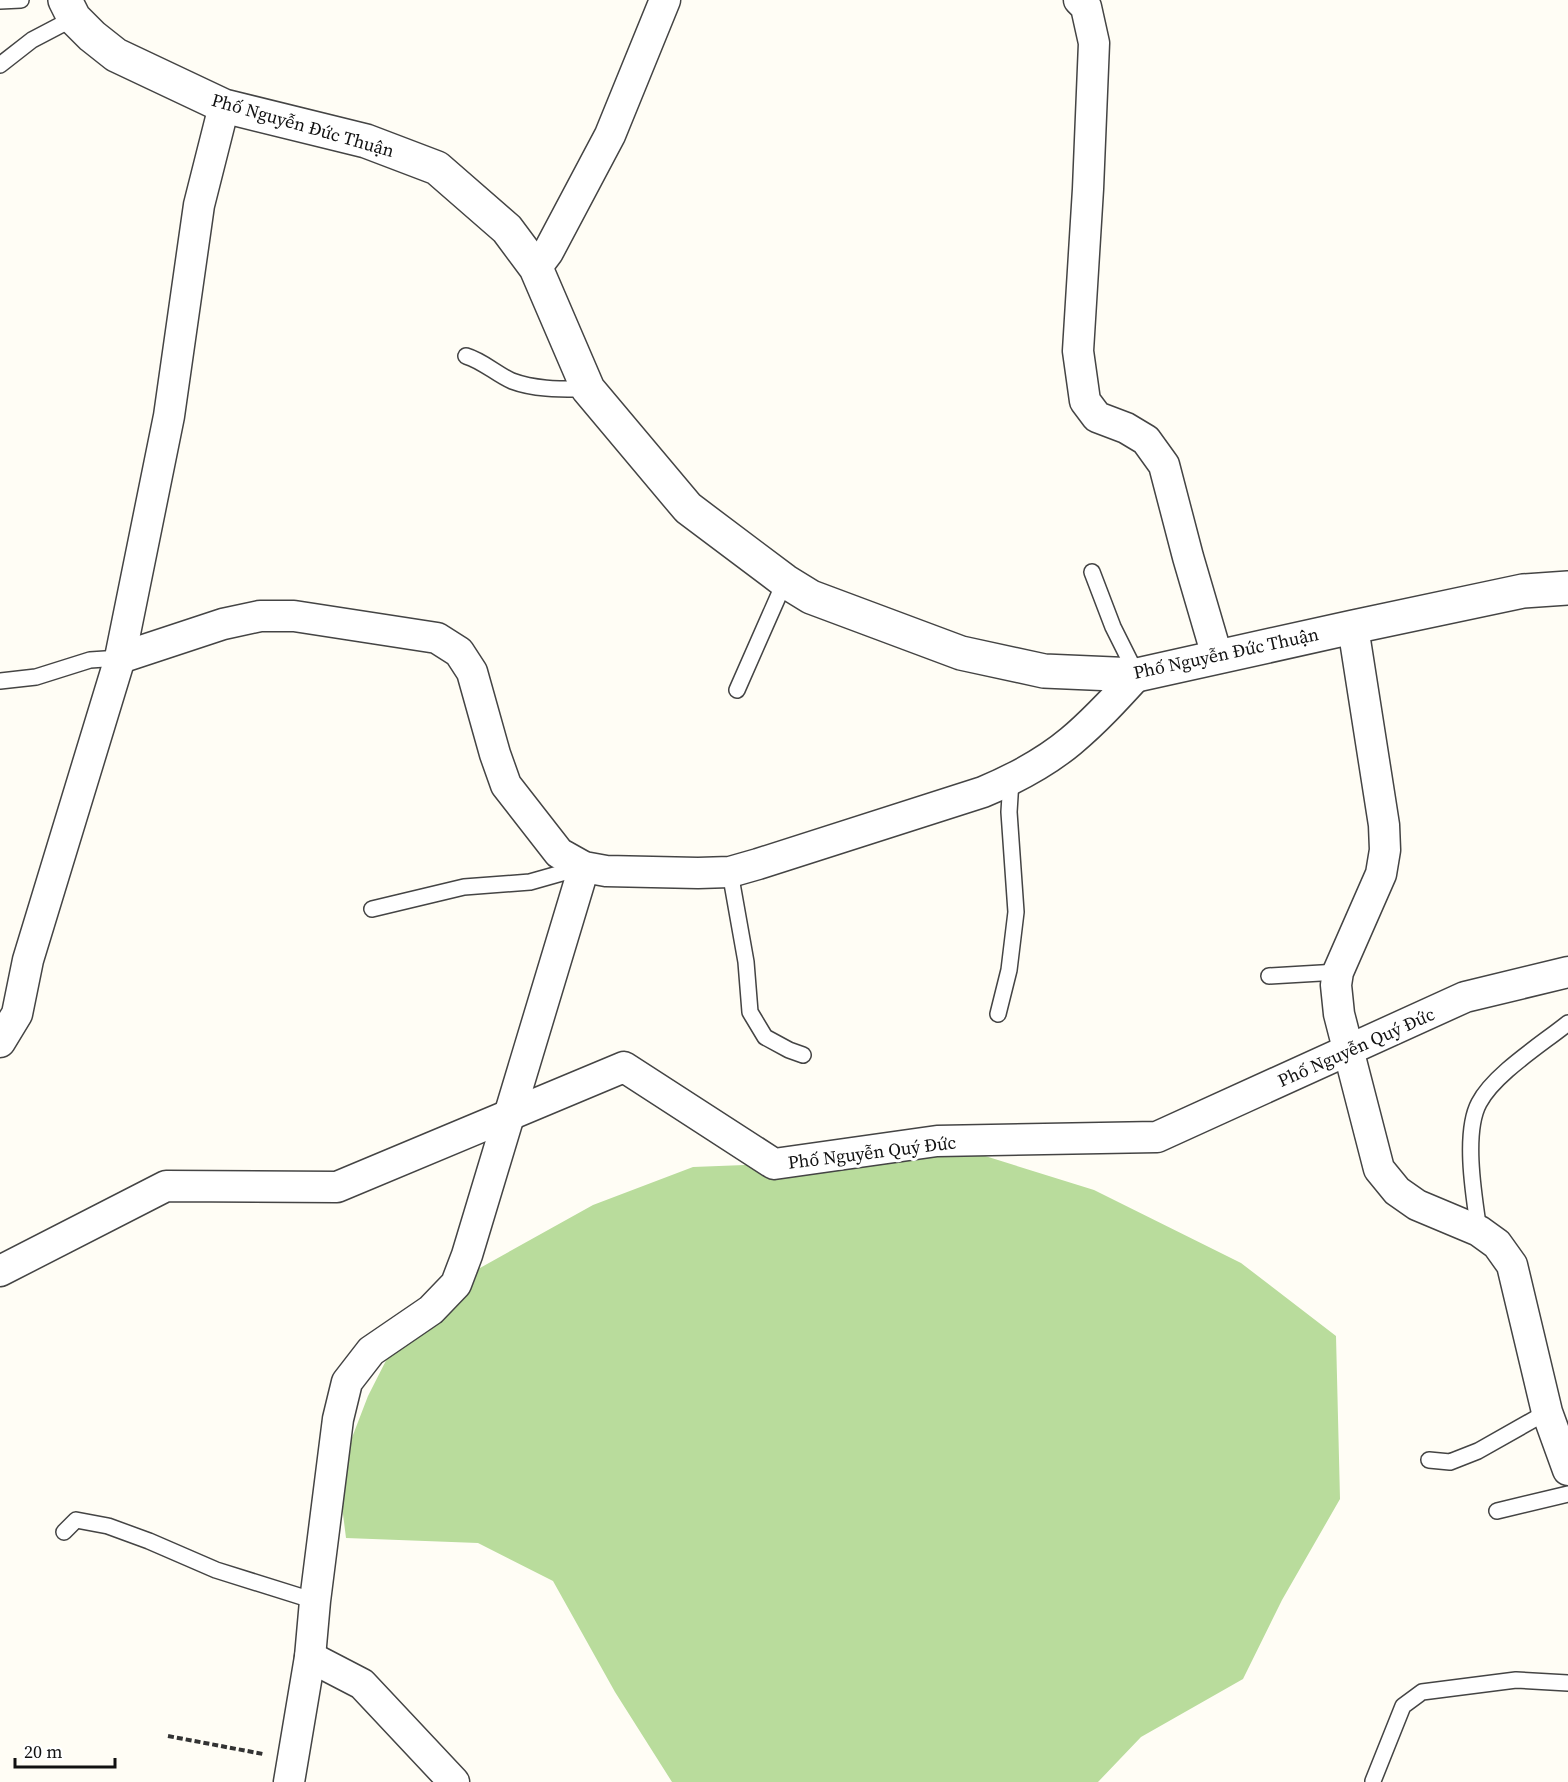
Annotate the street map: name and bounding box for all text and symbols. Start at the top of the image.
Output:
street label: Phố Nguyễn Đức Thuận [209,87,397,163]
street label: Phố Nguyễn Đức Thuận [1131,621,1321,685]
street label: Phố Nguyễn Quý Đức [1274,1001,1439,1093]
street label: Phố Nguyễn Quý Đức [786,1129,958,1175]
scale bar [15,1731,116,1769]
text: 20 m [24,1739,62,1764]

